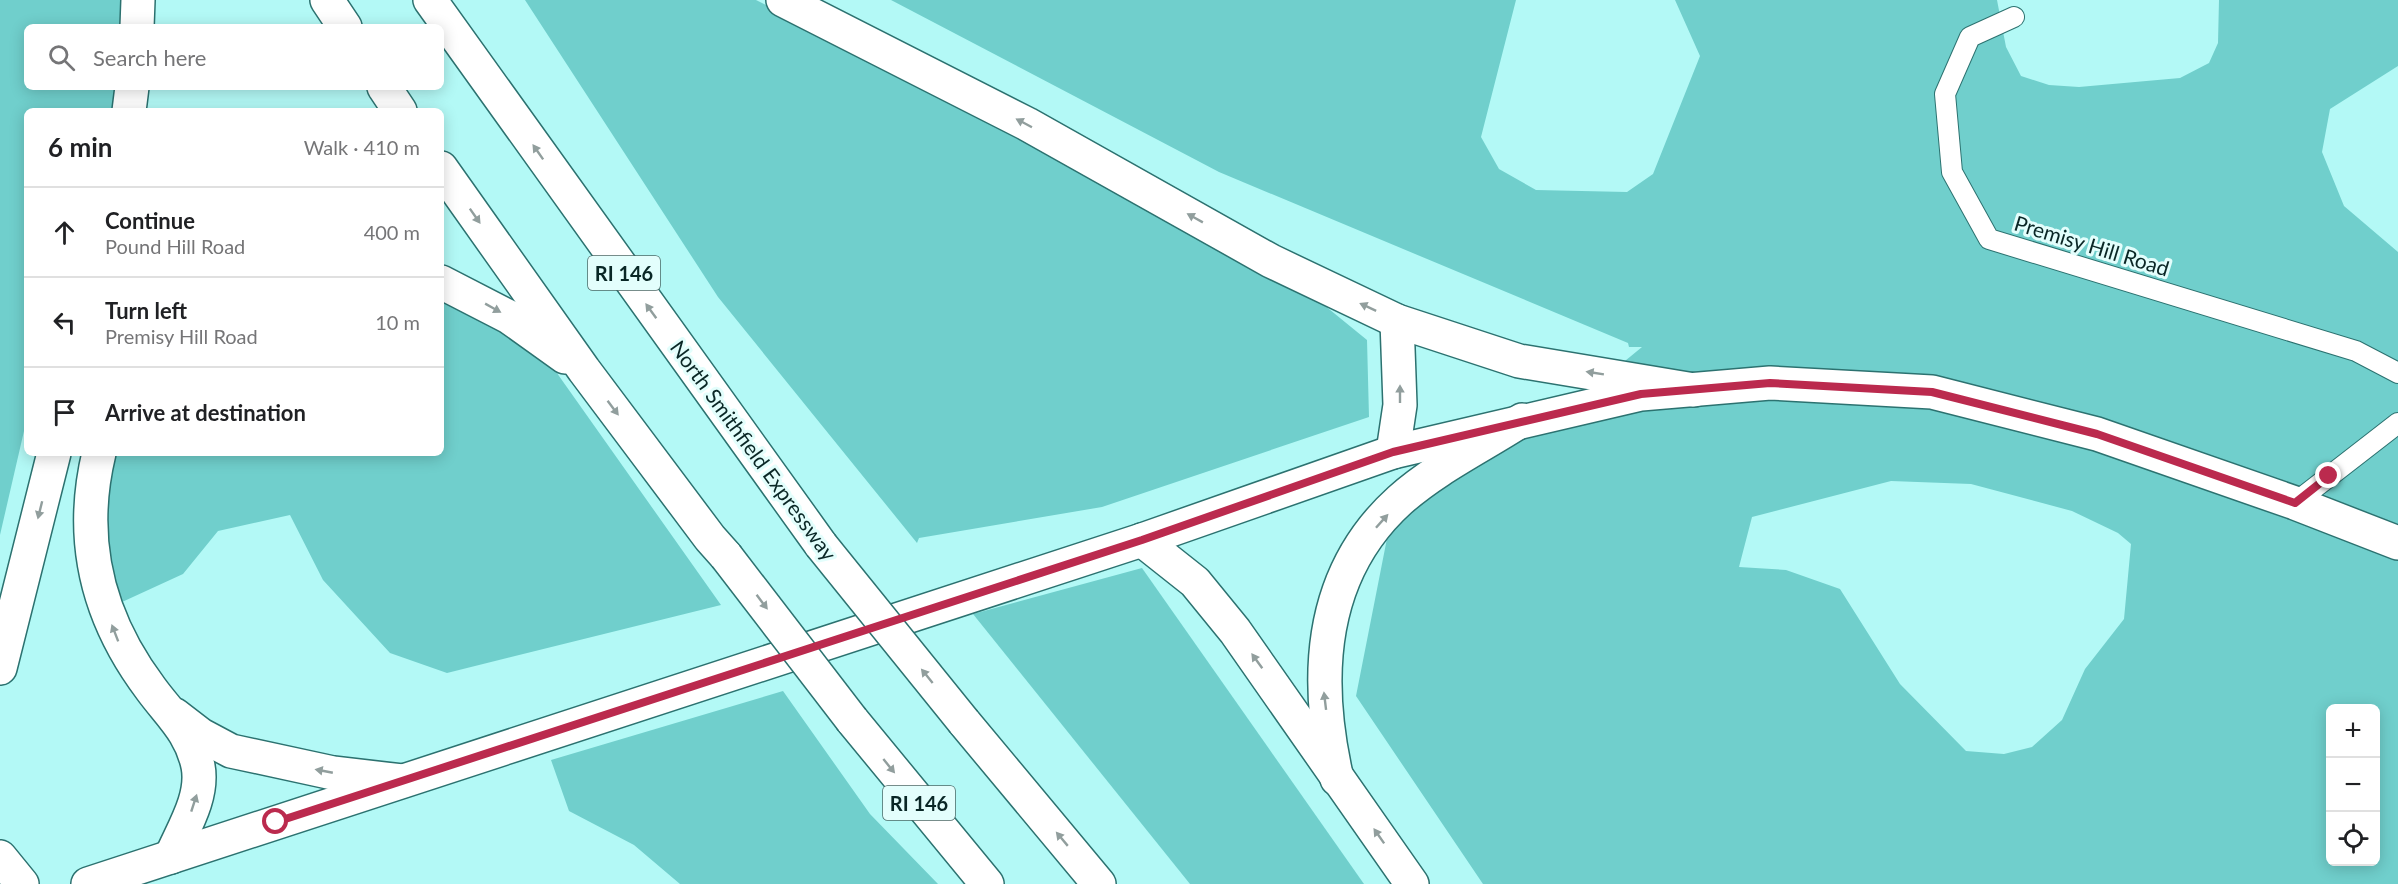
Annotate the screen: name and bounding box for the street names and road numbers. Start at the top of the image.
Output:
street label: Premisy Hill Road [2012,210,2172,280]
road number: RI 146 [588,256,660,290]
street label: North Smithfield Expressway [666,335,842,565]
road number: RI 146 [883,786,955,820]

